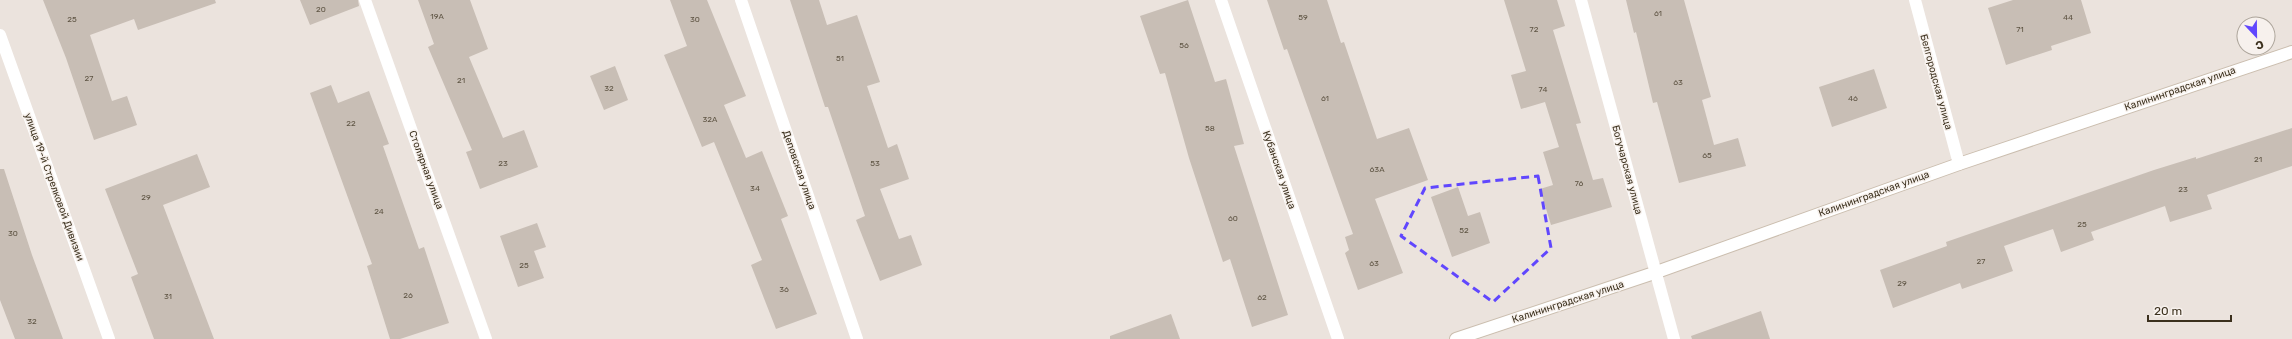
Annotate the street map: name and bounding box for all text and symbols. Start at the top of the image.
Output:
house number: 20 [316,5,326,14]
house number: 61 [1654,9,1662,18]
house number: 19А [430,12,444,21]
house number: 59 [1298,13,1308,22]
house number: 44 [2063,13,2073,22]
house number: 25 [67,15,77,24]
house number: 30 [690,15,700,24]
north arrow [2236,16,2276,56]
house number: 72 [1530,25,1539,34]
house number: 71 [2016,25,2024,34]
street label: Белгородская улица [1917,33,1955,131]
text: С [2253,37,2266,52]
house number: 56 [1179,41,1189,50]
house number: 51 [836,54,844,63]
street label: Калининградская улица [2123,64,2237,114]
house number: 27 [85,74,93,83]
house number: 21 [457,76,465,85]
house number: 63 [1673,78,1683,87]
house number: 32 [604,84,614,93]
house number: 74 [1539,85,1547,94]
house number: 61 [1321,94,1329,103]
house number: 46 [1848,94,1858,103]
street label: улица 19-й Стрелковой Дивизии [22,111,86,263]
house number: 32А [703,115,718,124]
house number: 22 [346,119,356,128]
house number: 58 [1205,124,1215,133]
street label: Богучарская улица [1609,124,1645,216]
street label: Столярная улица [406,129,446,211]
street label: Деповская улица [780,129,818,211]
street label: Кубанская улица [1260,129,1298,211]
house number: 65 [1702,151,1712,160]
house number: 21 [2254,155,2262,164]
house number: 23 [498,159,508,168]
house number: 53 [870,159,880,168]
house number: 63А [1370,165,1385,174]
street label: Калининградская улица [1817,168,1931,220]
house number: 76 [1575,179,1584,188]
house number: 34 [750,184,760,193]
house number: 23 [2178,185,2188,194]
house number: 29 [141,193,151,202]
house number: 24 [374,207,384,216]
house number: 60 [1228,214,1238,223]
house number: 25 [2077,220,2087,229]
house number: 52 [1459,226,1469,235]
house number: 30 [8,229,18,238]
house number: 27 [1977,257,1985,266]
house number: 63 [1369,259,1379,268]
house number: 25 [519,261,529,270]
street label: Калининградская улица [1511,278,1625,326]
house number: 29 [1897,279,1907,288]
house number: 36 [779,285,789,294]
house number: 26 [403,291,413,300]
house number: 31 [164,292,172,301]
house number: 62 [1257,293,1267,302]
scale bar [2148,297,2231,323]
text: 20 m [2154,304,2182,318]
house number: 32 [27,317,37,326]

